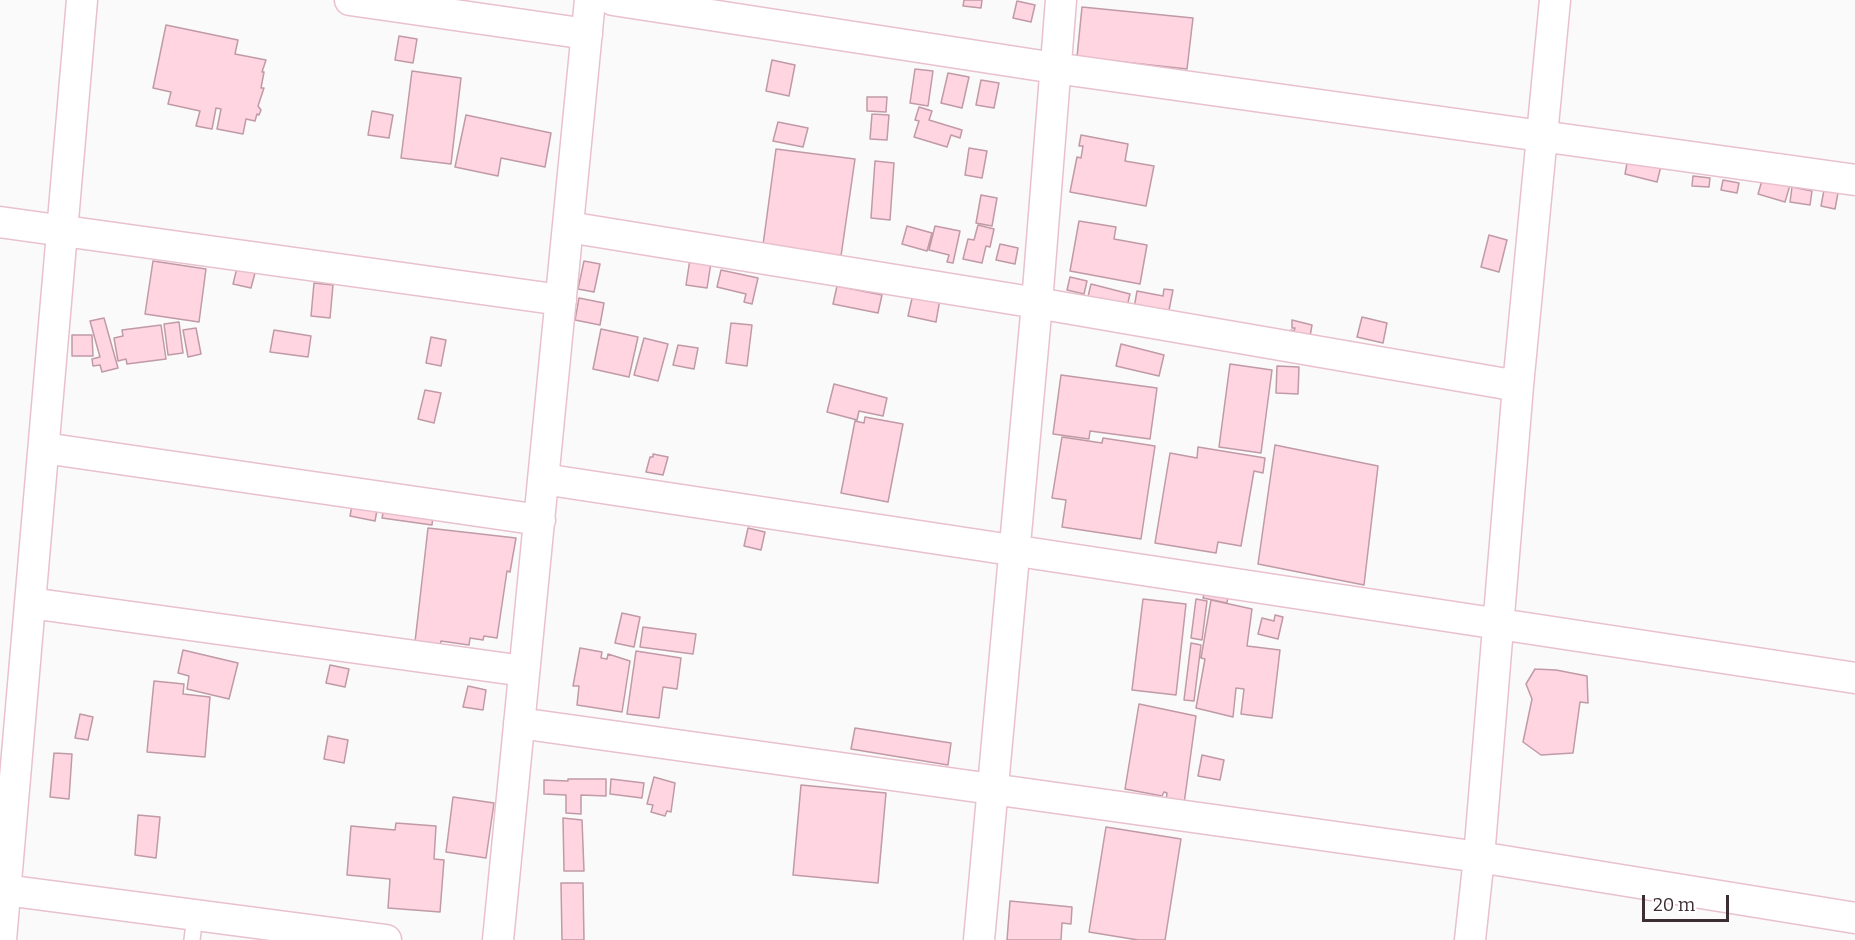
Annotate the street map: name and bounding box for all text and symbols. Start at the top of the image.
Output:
scale bar [1645,883,1732,921]
text: 20 m [1653,894,1695,916]

